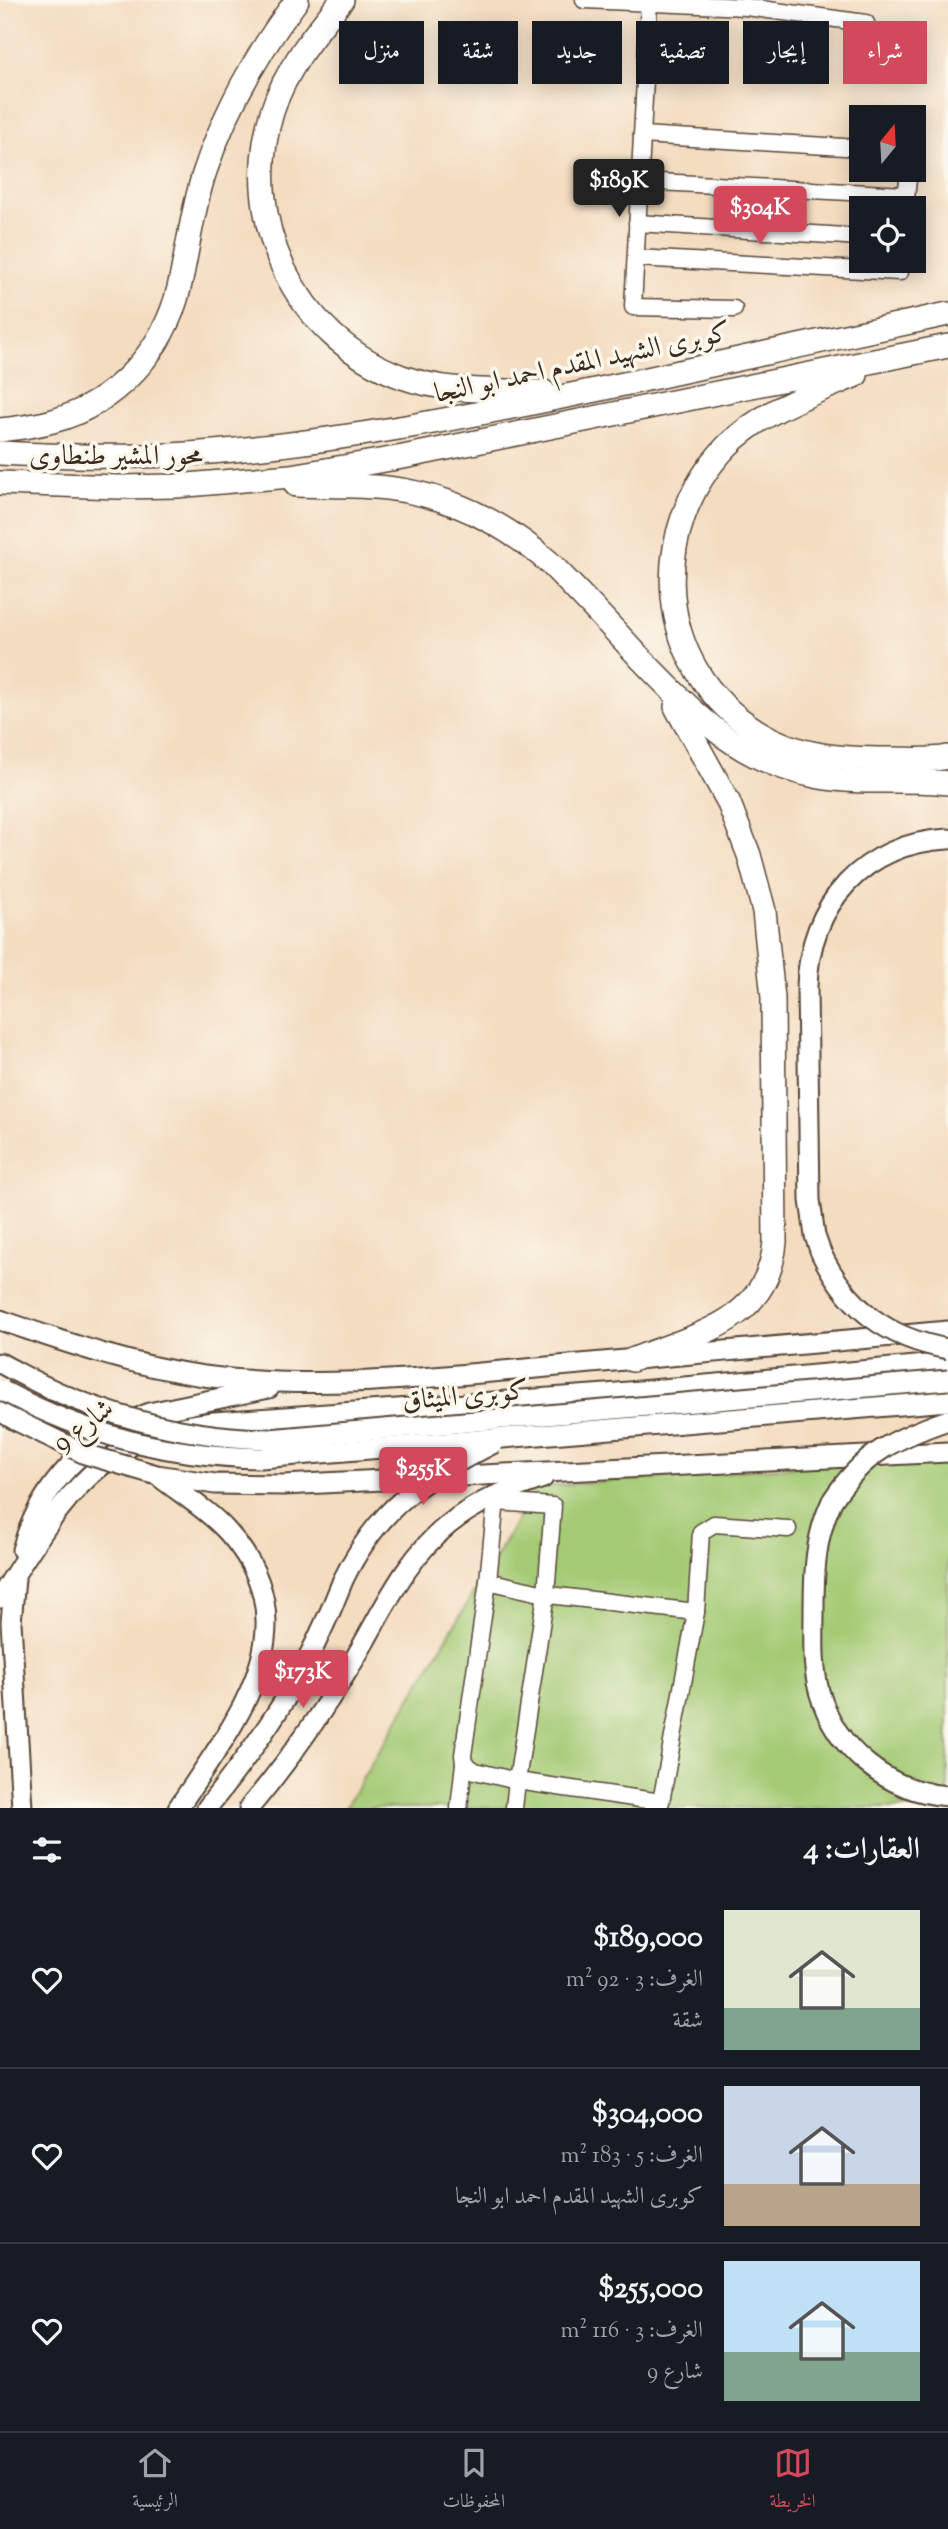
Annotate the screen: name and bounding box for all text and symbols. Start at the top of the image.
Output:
chip: منزل [339,21,424,84]
chip: شقة [438,21,518,84]
chip: جديد [532,21,622,84]
chip: تصفية [636,21,729,84]
chip: إيجار [743,21,829,84]
chip: شراء [843,21,927,84]
north arrow [849,105,926,182]
map controls [849,105,926,273]
pin: $189K [570,160,668,219]
text: $189K [589,165,649,198]
pin: $304K [711,187,809,246]
text: $304K [730,192,790,225]
button: locate [849,196,926,273]
street label: كوبرى الشهيد المقدم احمد ابو النجا [431,313,735,417]
street label: محور المشير طنطاوى [29,437,203,477]
street label: كوبرى الميثاق [401,1372,530,1422]
street label: شارع 9 [45,1390,124,1464]
pin: $255K [374,1448,472,1507]
text: $255K [395,1453,451,1486]
pin: $173K [254,1650,352,1710]
text: $173K [274,1656,332,1689]
text: العقارات: 4 [803,1829,920,1872]
icon: filters [28,1831,66,1869]
text: $189,000 [593,1917,703,1960]
icon: home [780,1938,864,2022]
icon: heart [28,1961,66,1999]
text: الغرف: 3 · 92 m² [566,1964,703,1997]
text: شقة [673,2005,703,2038]
text: $304,000 [591,2093,703,2136]
icon: home [780,2114,864,2198]
icon: heart [28,2137,66,2175]
text: الغرف: 5 · 183 m² [560,2140,703,2173]
text: كوبرى الشهيد المقدم احمد ابو النجا [455,2181,703,2214]
text: $255,000 [598,2268,703,2311]
icon: home [780,2289,864,2373]
icon: heart [28,2312,66,2350]
text: الغرف: 3 · 116 m² [561,2315,703,2348]
text: شارع 9 [647,2356,703,2389]
tab: الرئيسية [132,2444,178,2519]
tab: المحفوظات [442,2444,505,2519]
tab: الخريطة [770,2444,816,2519]

